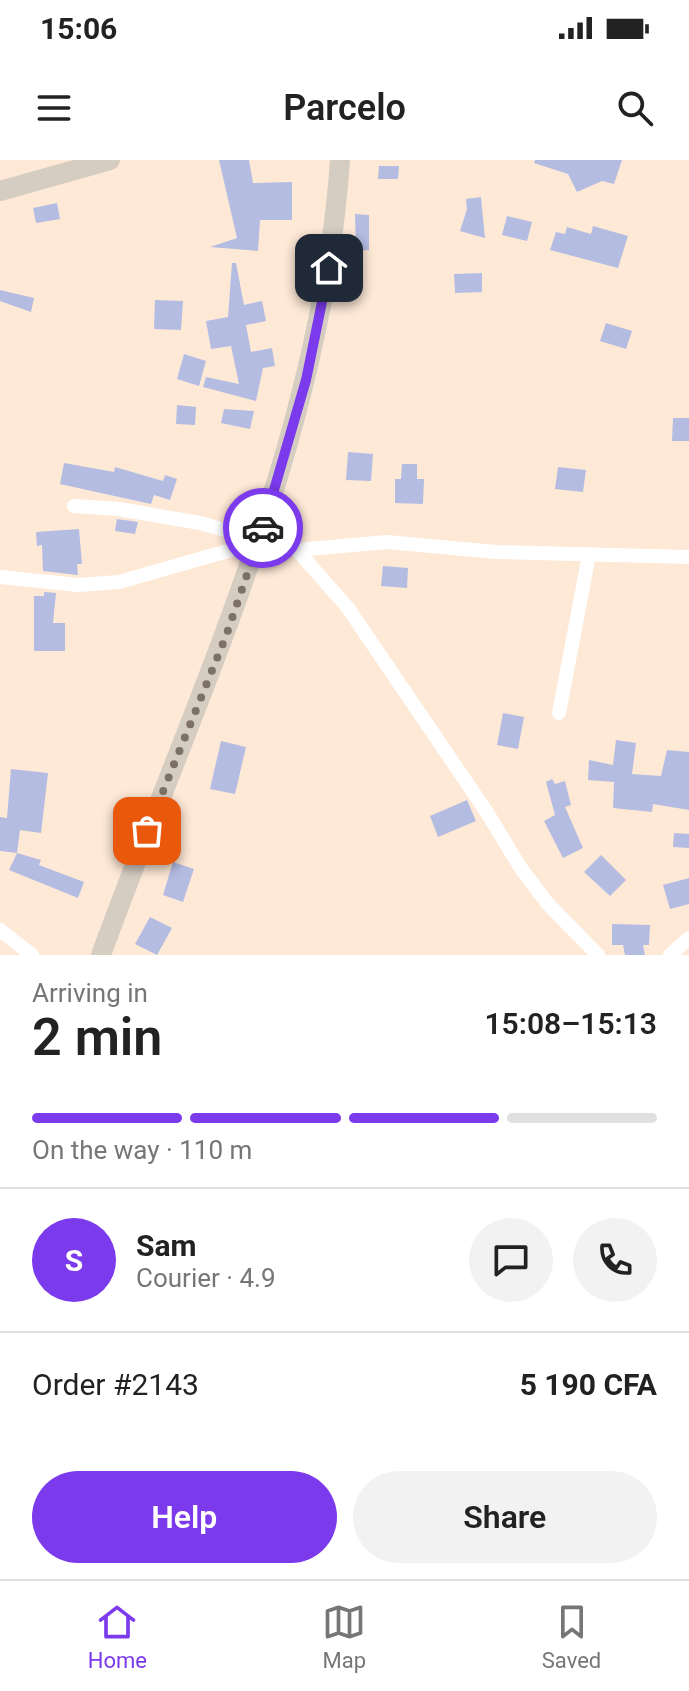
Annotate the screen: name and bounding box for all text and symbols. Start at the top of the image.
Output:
text: 15:06 [40,11,117,46]
icon: menu [32,86,76,130]
icon: search [613,86,657,130]
text: Parcelo [283,87,406,129]
pin [295,234,363,302]
icon: home [307,246,351,290]
courier [223,488,303,568]
icon: car [241,506,285,550]
pin [113,797,181,865]
icon: bag [125,809,169,853]
text: Arriving in [32,978,148,1008]
text: 15:08–15:13 [484,1006,657,1041]
text: 2 min [32,1007,162,1068]
text: On the way · 110 m [32,1135,252,1165]
button: chat [469,1218,553,1302]
button: phone [573,1218,657,1302]
text: Sam [136,1228,197,1263]
text: S [65,1243,83,1278]
text: Courier · 4.9 [136,1263,276,1293]
text: Order #2143 [32,1367,199,1402]
text: 5 190 CFA [520,1367,657,1402]
button: Help [32,1471,337,1563]
button: Share [353,1471,657,1563]
tab: Home [88,1600,147,1673]
tab: Map [322,1600,366,1673]
tab: Saved [542,1600,601,1673]

